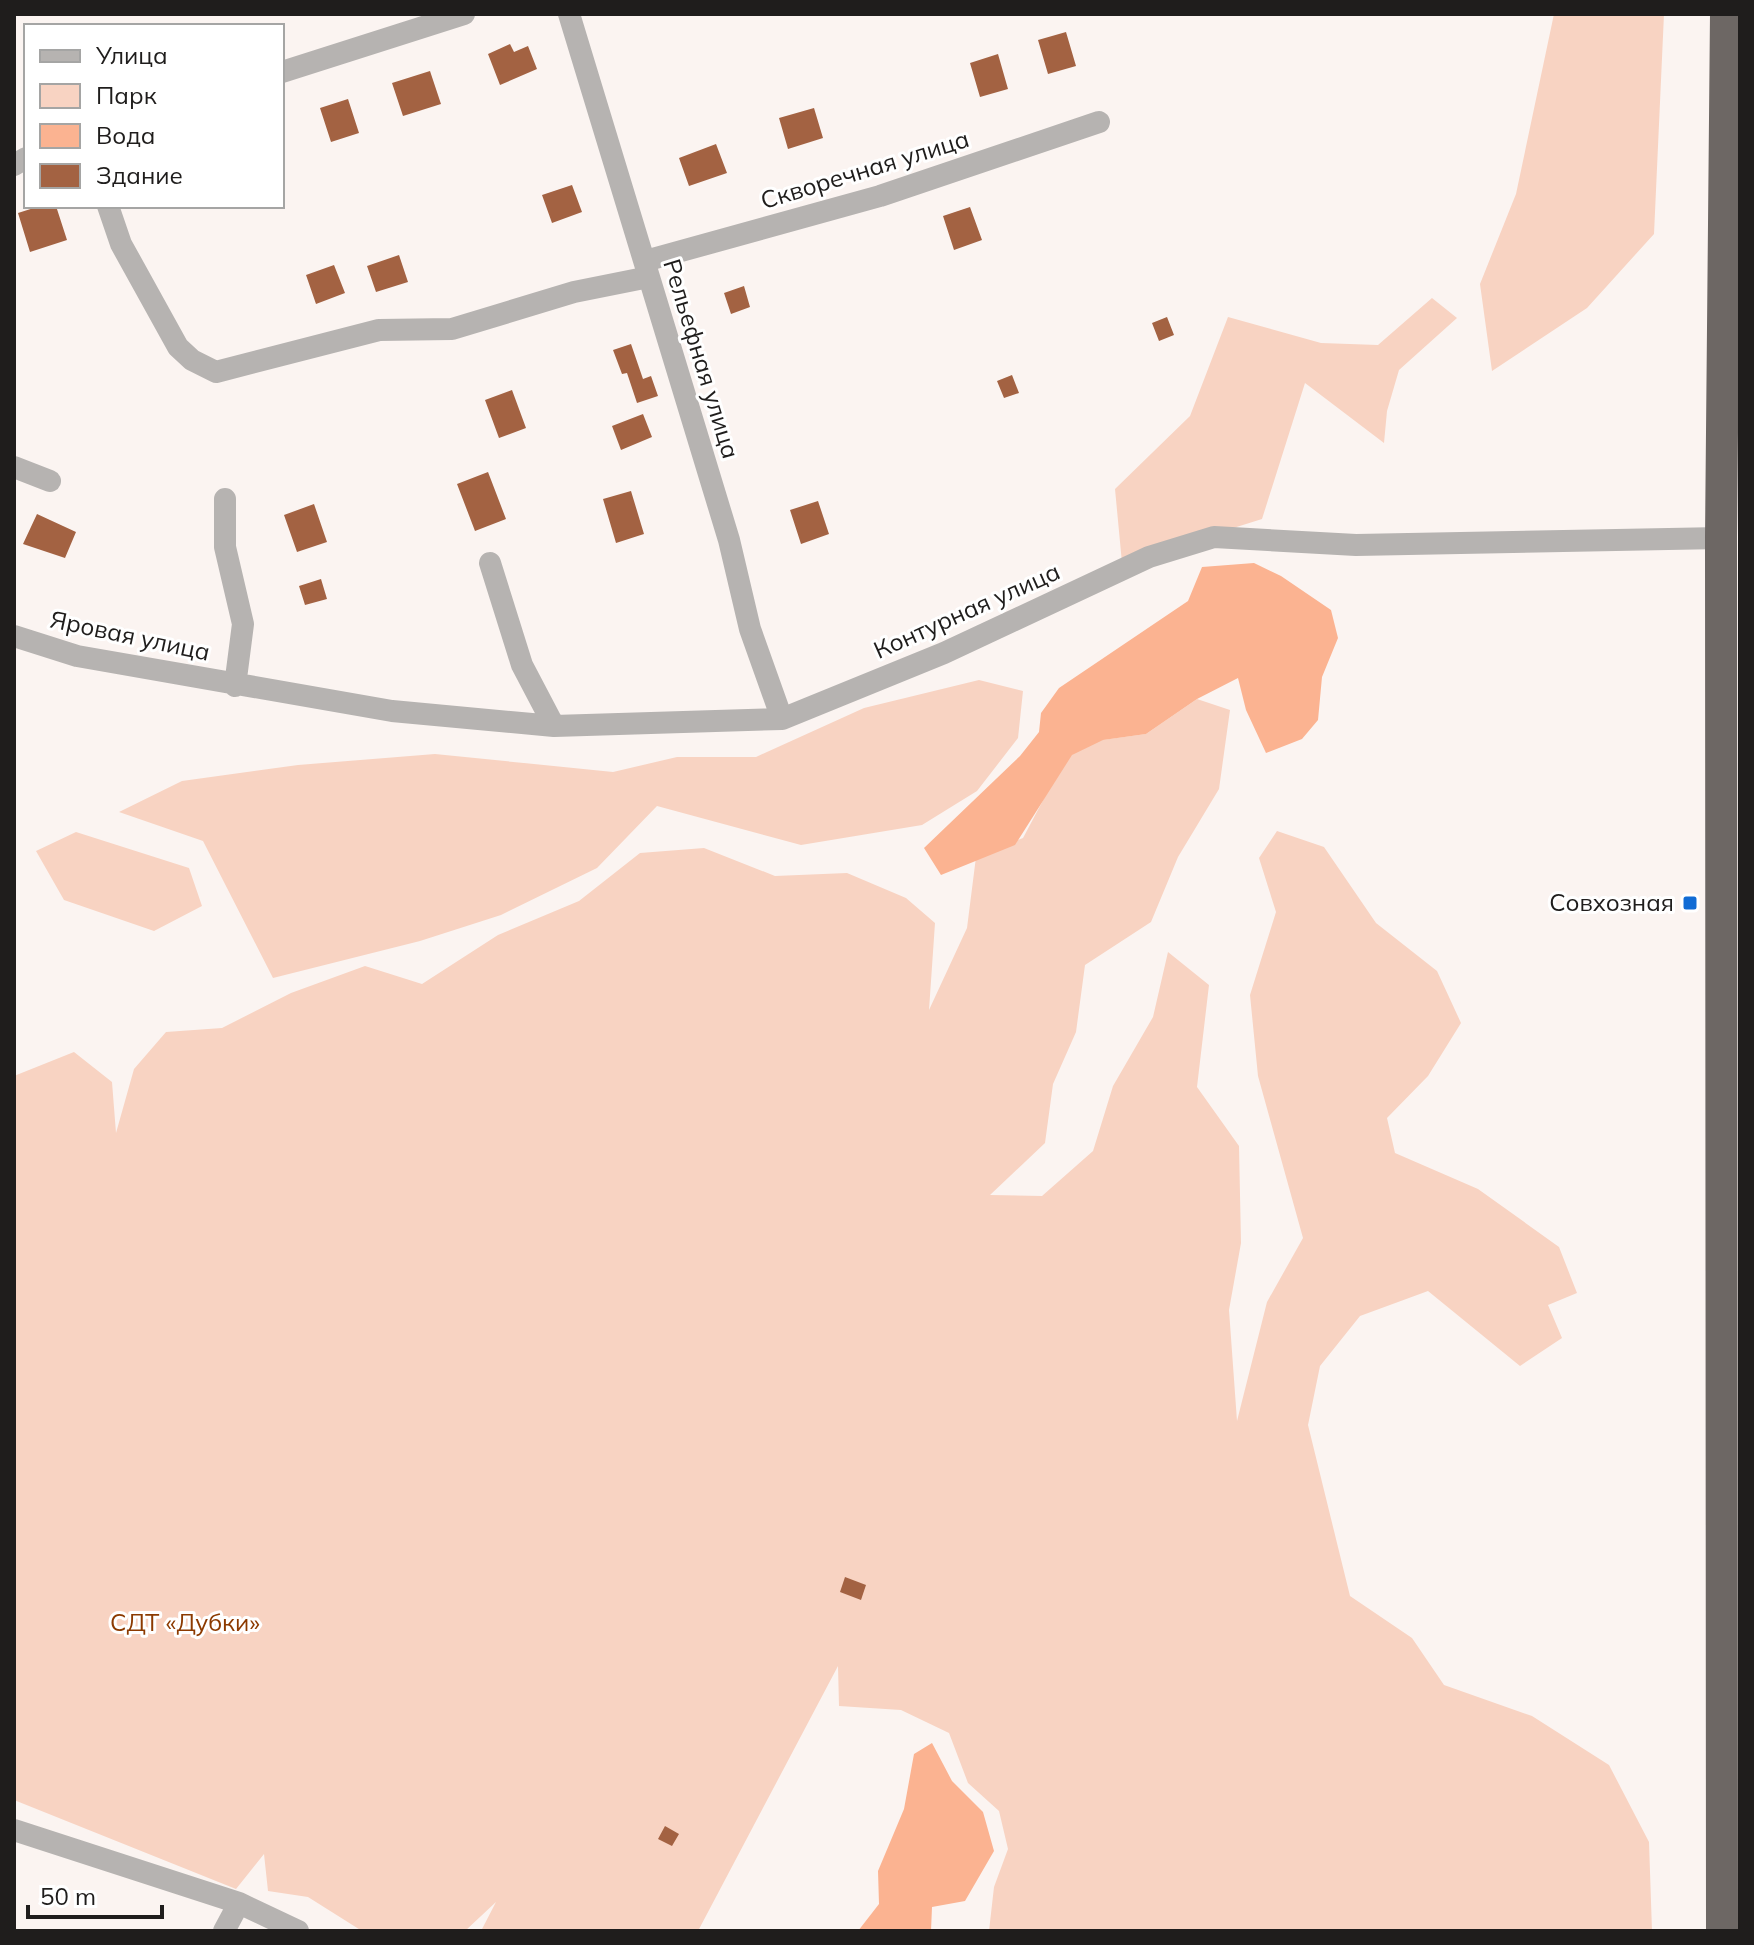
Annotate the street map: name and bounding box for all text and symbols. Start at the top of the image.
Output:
legend [24,24,284,208]
text: Улица [95,40,168,70]
text: Парк [96,80,157,110]
text: Вода [96,120,156,150]
street label: Скворечная улица [757,123,973,215]
text: Здание [96,160,183,190]
street label: Рельефная улица [657,255,747,462]
street label: Контурная улица [869,556,1064,665]
street label: Яровая улица [48,603,213,667]
place label: Совхозная [1549,887,1674,917]
marker: Совхозная [1681,894,1699,912]
park label: СДТ «Дубки» [110,1607,260,1637]
scale bar [28,1869,162,1919]
text: 50 m [40,1881,96,1911]

